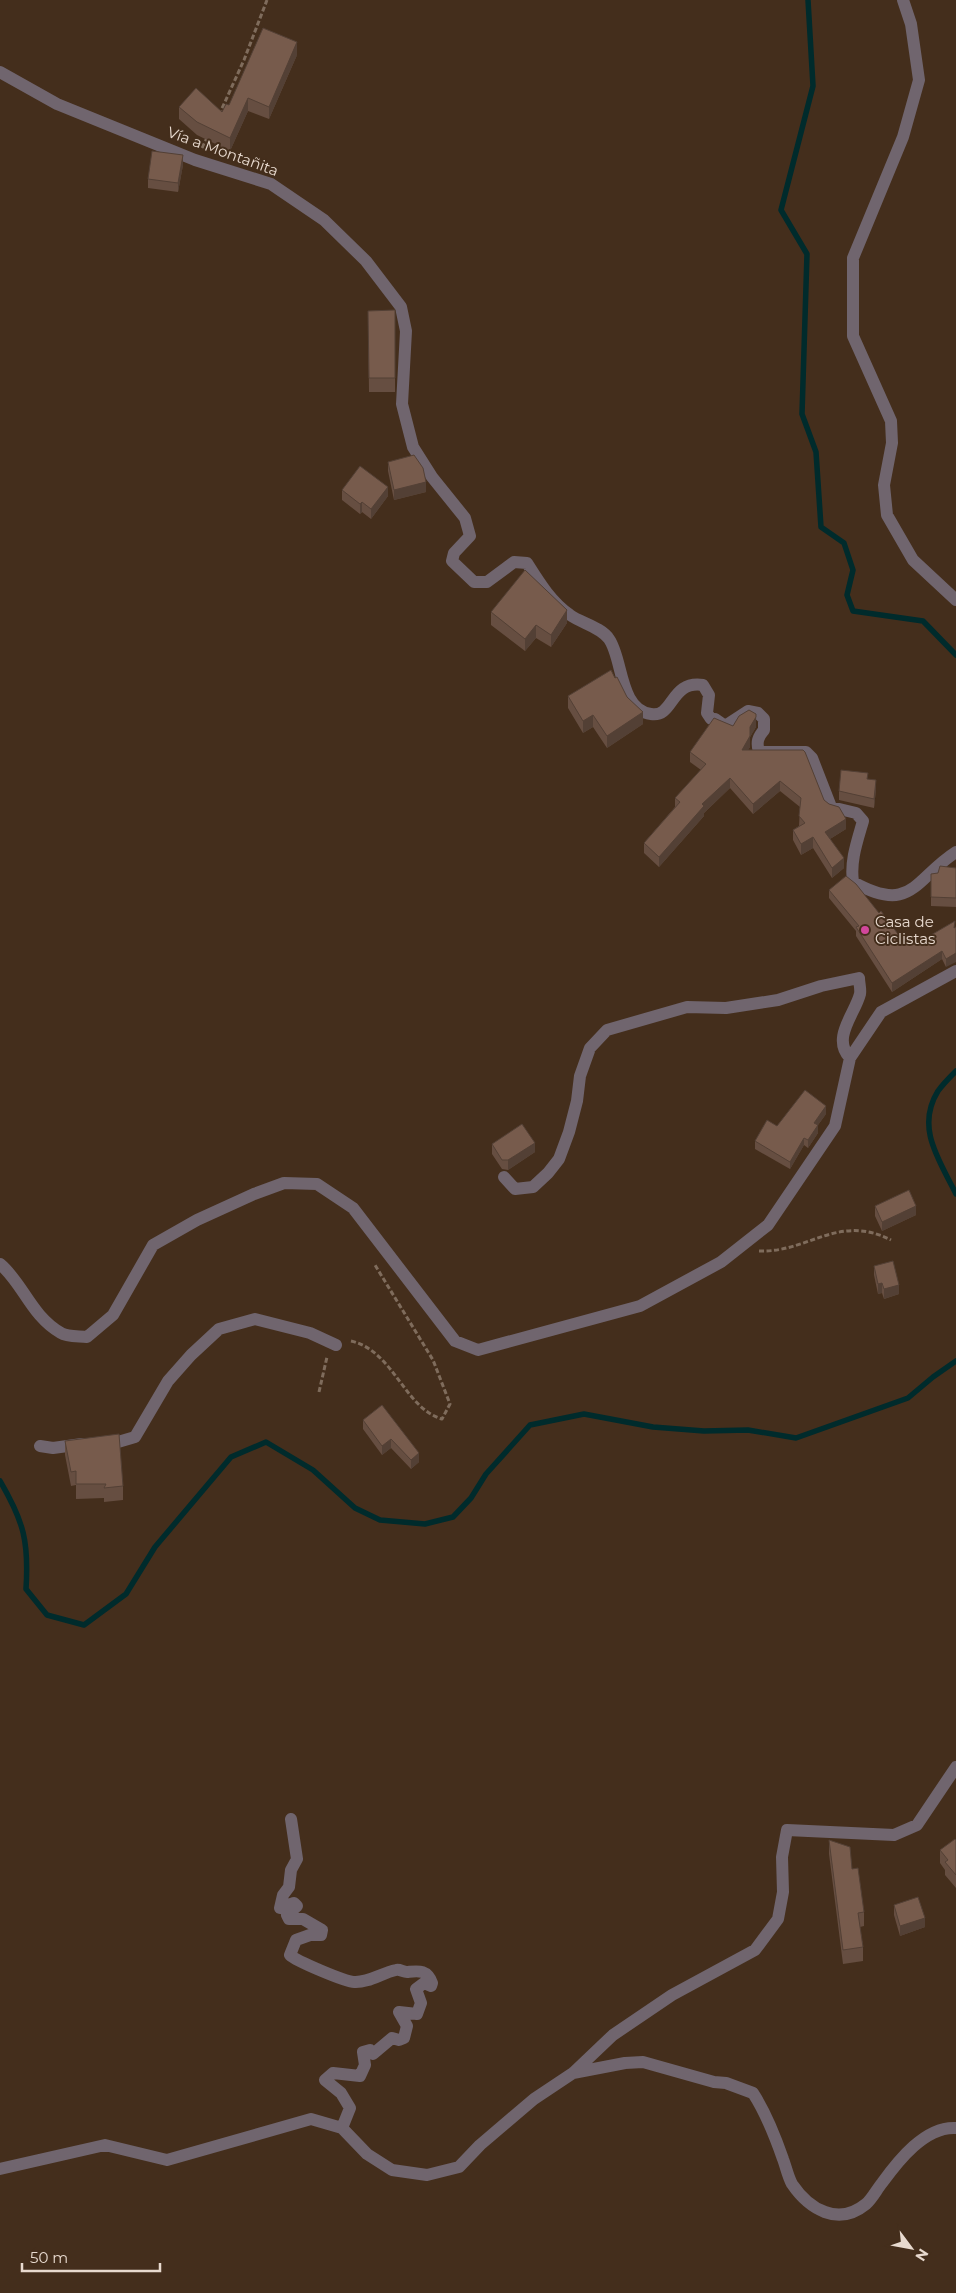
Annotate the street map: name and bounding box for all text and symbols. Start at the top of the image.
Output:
street label: Vía a Montañita [165,122,281,180]
place label: Casa de Ciclistas [875,912,935,948]
marker: Casa de Ciclistas [859,924,871,936]
north arrow [886,2223,936,2273]
scale bar [22,2240,160,2272]
text: N [911,2245,933,2264]
text: 50 m [30,2248,68,2267]

